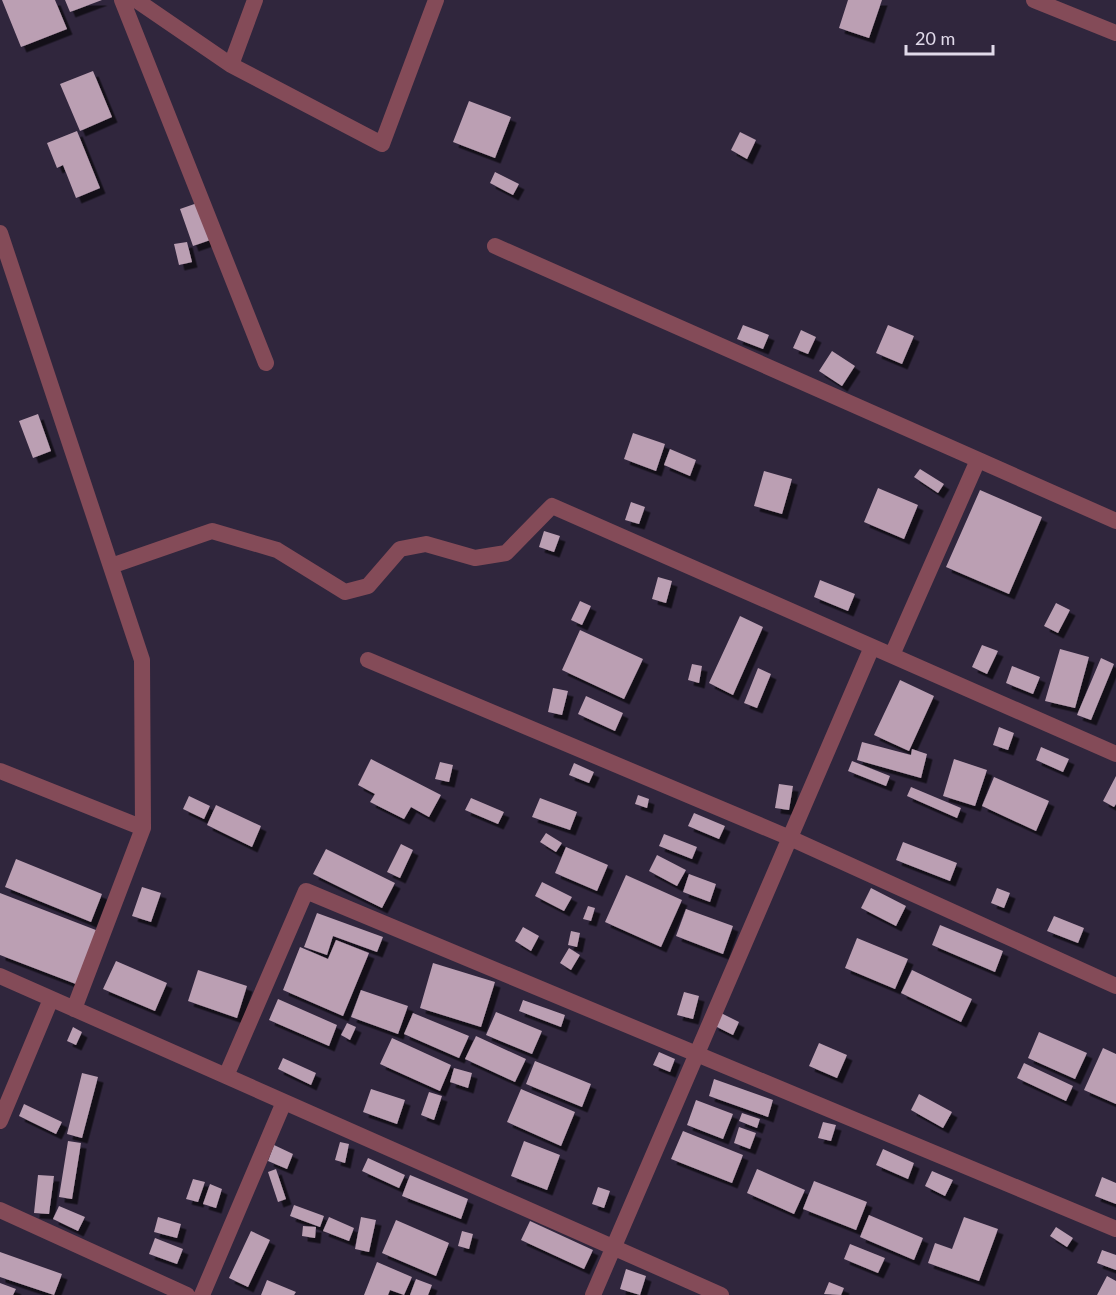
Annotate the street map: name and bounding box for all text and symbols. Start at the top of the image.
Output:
scale bar [906,18,993,56]
text: 20 m [915,27,955,49]

